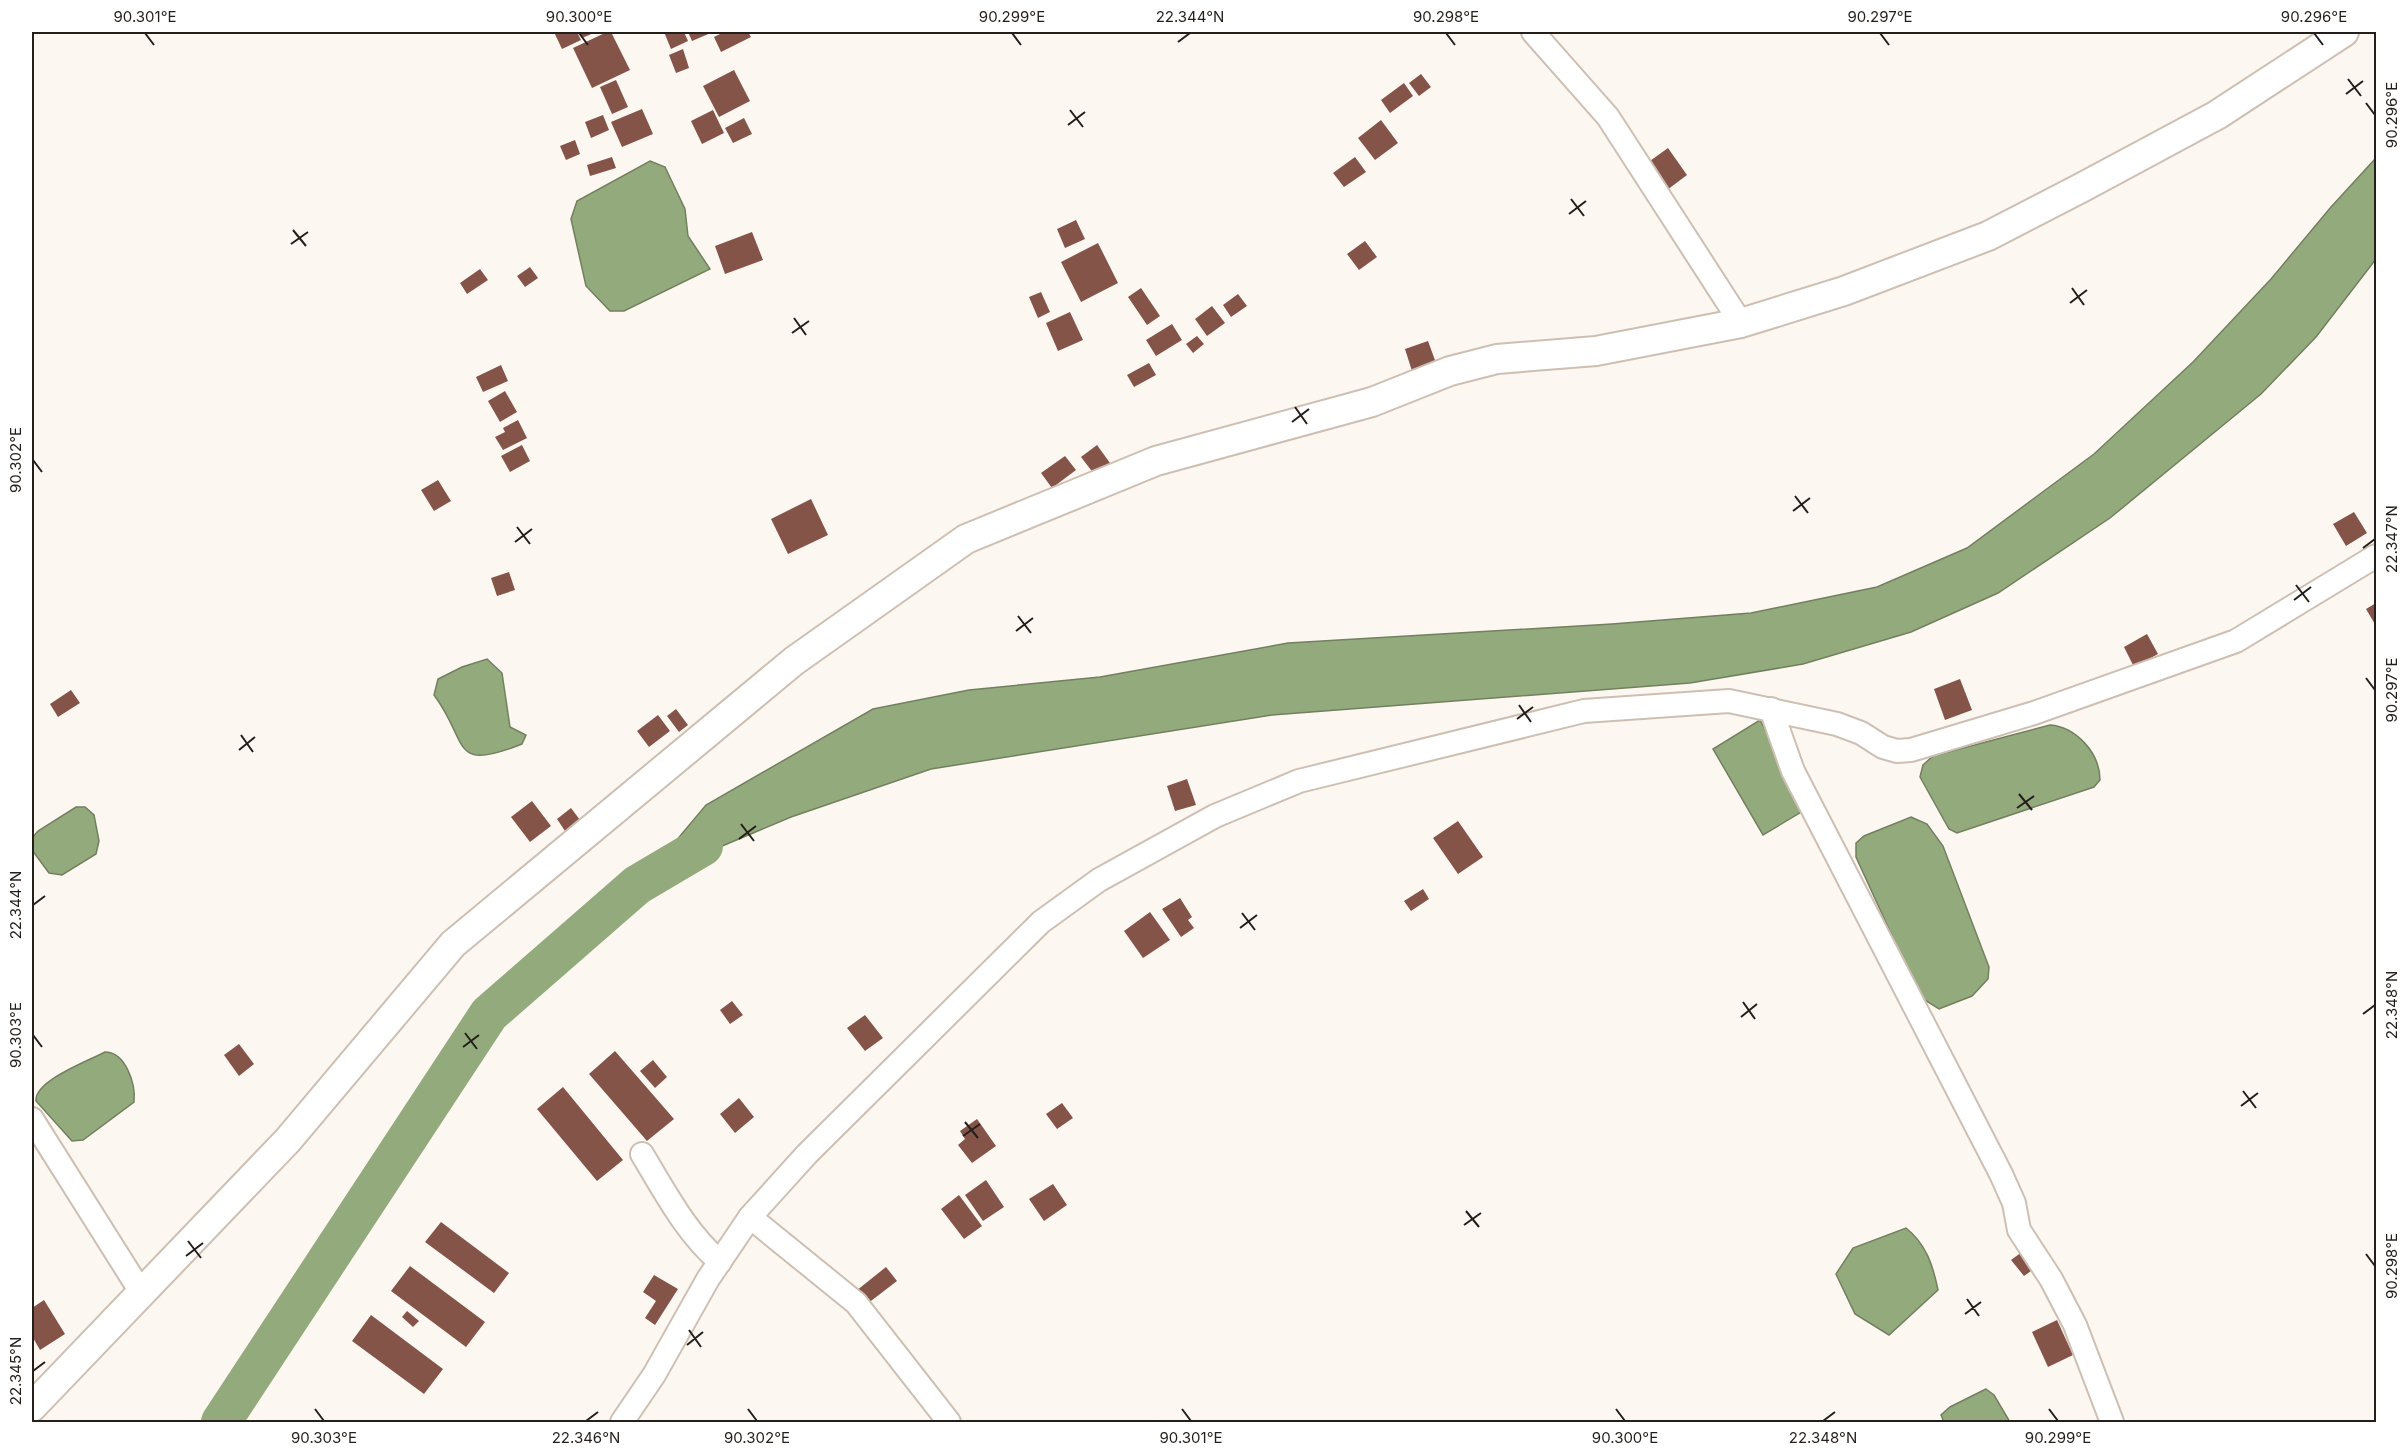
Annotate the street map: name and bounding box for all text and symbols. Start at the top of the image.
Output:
text: 90.301°E [114,7,176,26]
text: 90.300°E [546,7,612,26]
text: 90.299°E [979,7,1045,26]
text: 22.344°N [1156,7,1224,26]
text: 90.298°E [1413,7,1479,26]
text: 90.297°E [1847,7,1913,26]
text: 90.296°E [2281,7,2347,26]
text: 90.296°E [2382,82,2401,148]
text: 90.302°E [6,427,25,493]
text: 22.347°N [2382,505,2401,573]
text: 90.297°E [2382,657,2401,723]
text: 22.344°N [6,871,25,939]
text: 22.348°N [2382,971,2401,1039]
text: 90.303°E [6,1002,25,1068]
text: 90.298°E [2382,1233,2401,1299]
text: 22.345°N [6,1337,25,1405]
text: 90.303°E [291,1428,357,1447]
text: 22.346°N [552,1428,620,1447]
text: 90.302°E [724,1428,790,1447]
text: 90.301°E [1160,1428,1222,1447]
text: 90.300°E [1592,1428,1658,1447]
text: 22.348°N [1789,1428,1857,1447]
text: 90.299°E [2025,1428,2091,1447]

